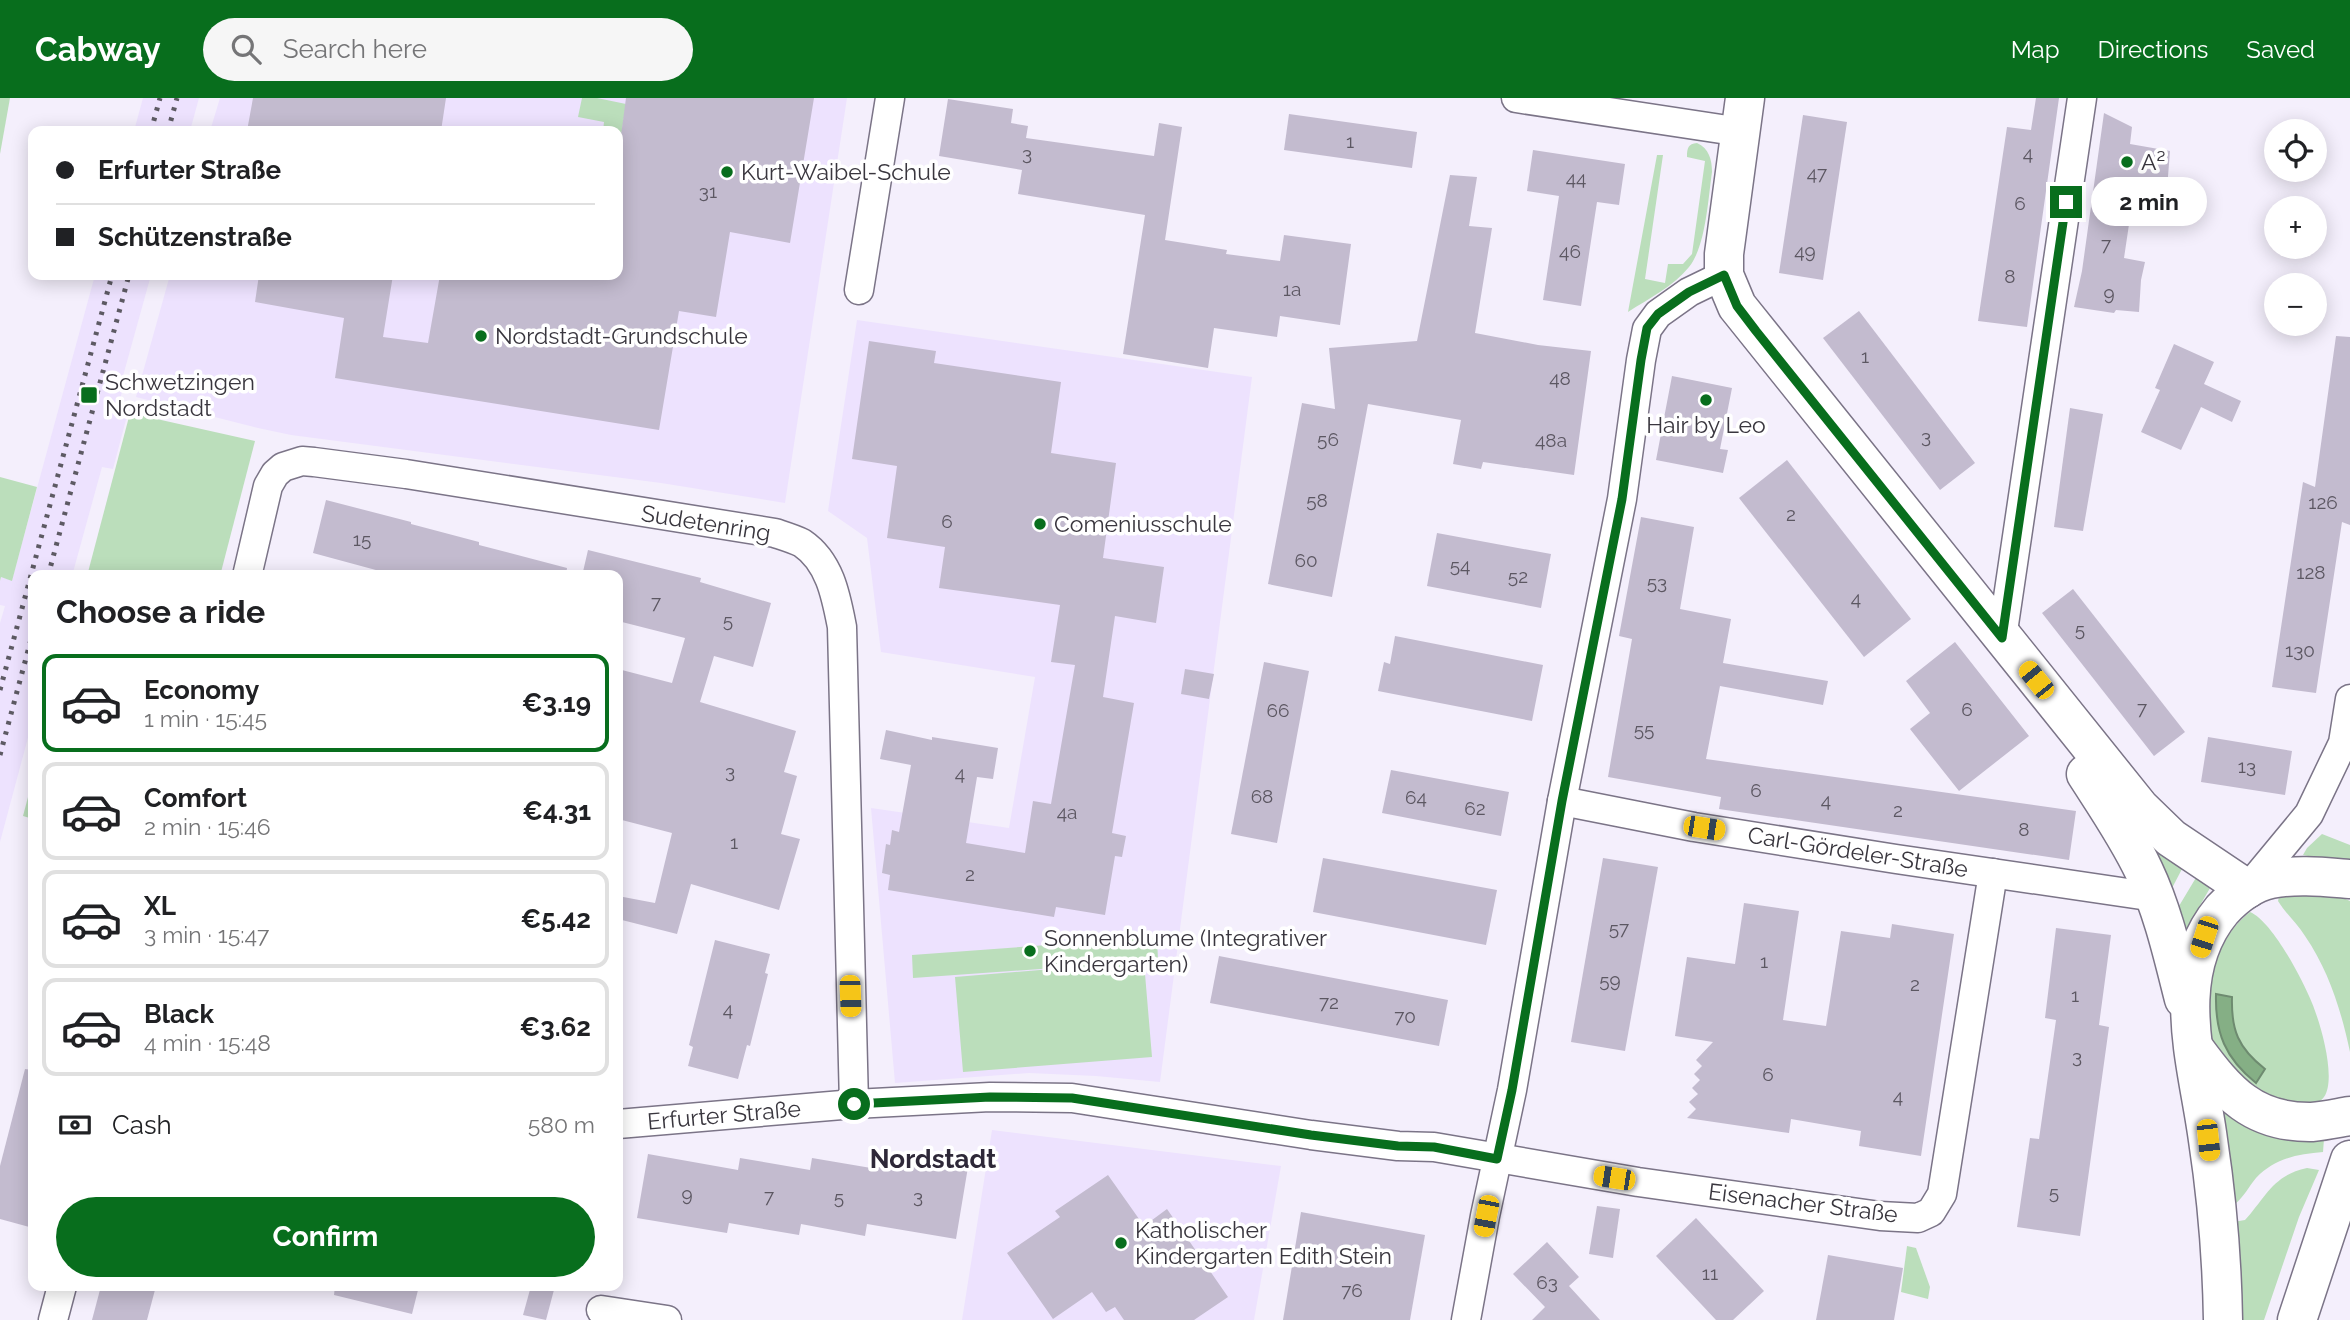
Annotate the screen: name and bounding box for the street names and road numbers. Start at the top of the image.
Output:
street label: Sudetenring [640,499,773,546]
street label: Carl-Gördeler-Straße [1746,821,1970,882]
street label: Erfurter Straße [646,1094,802,1135]
street label: Eisenacher Straße [1707,1177,1899,1228]

